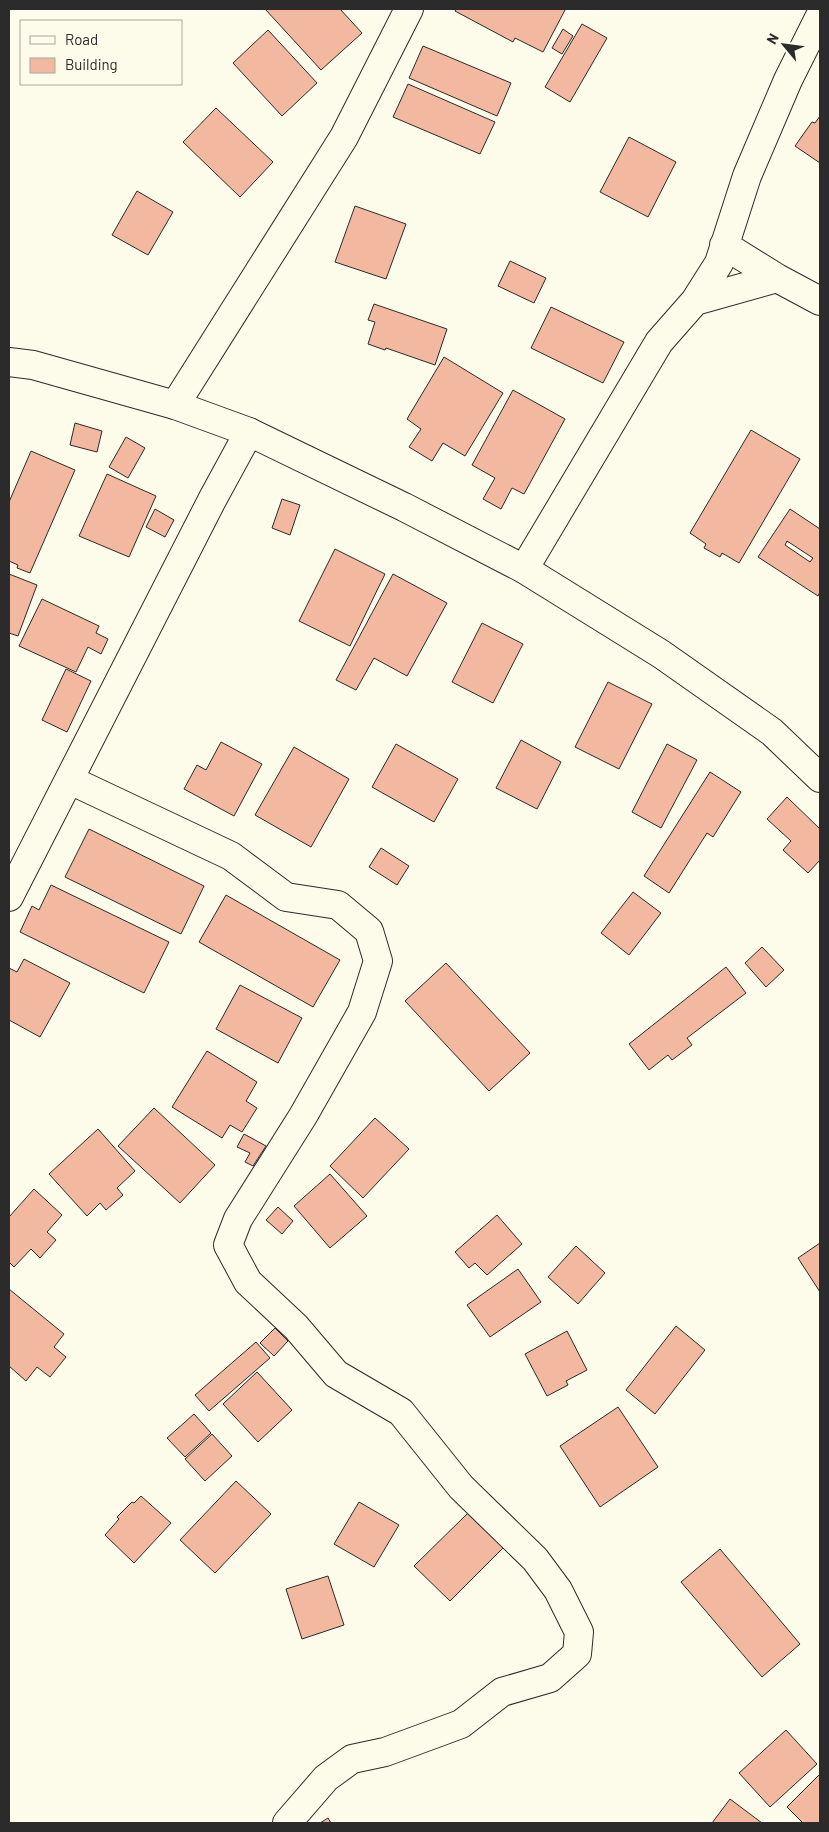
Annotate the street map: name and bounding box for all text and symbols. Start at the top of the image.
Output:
legend [20,20,182,85]
north arrow [759,20,809,70]
text: Road [65,30,98,48]
text: N [763,30,782,47]
text: Building [65,55,118,73]

